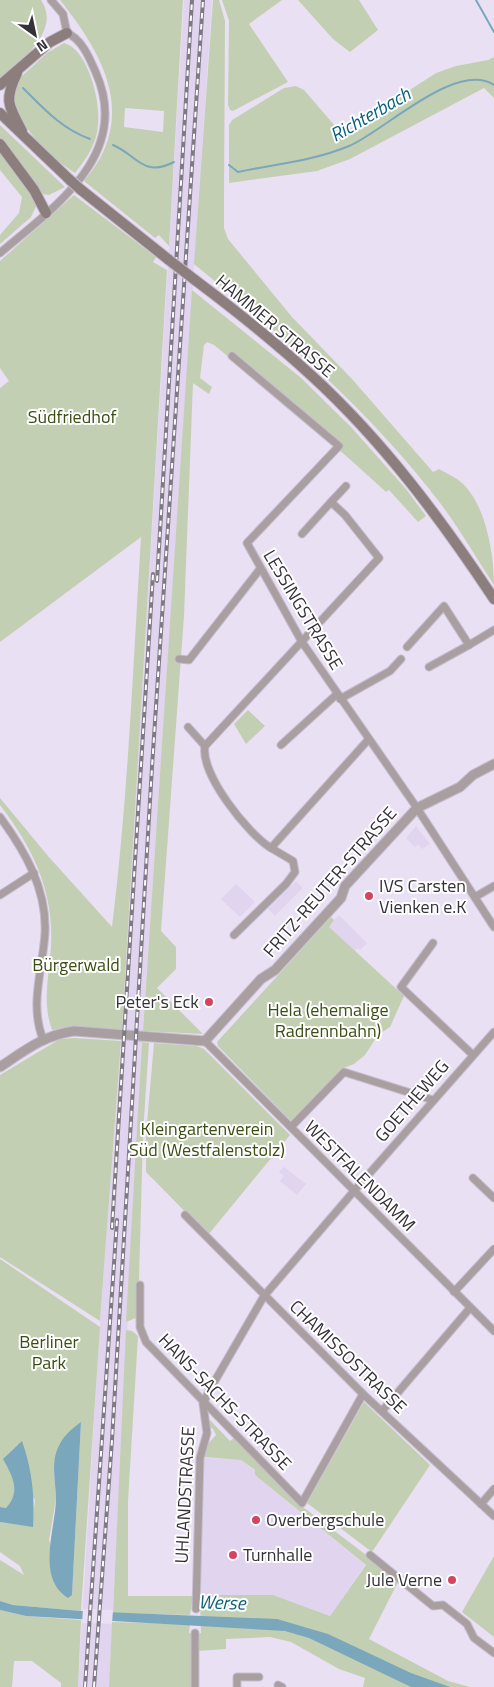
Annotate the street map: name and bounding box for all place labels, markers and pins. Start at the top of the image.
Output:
place label: IVS Carsten Vienken e.K [379,872,467,920]
marker: IVS Carsten Vienken e.K [363,890,375,902]
place label: Peter's Eck [115,988,199,1015]
marker: Peter's Eck [203,996,215,1008]
place label: Overbergschule [266,1506,384,1533]
marker: Overbergschule [250,1514,262,1526]
place label: Turnhalle [243,1541,312,1568]
marker: Turnhalle [227,1549,239,1561]
place label: Jule Verne [366,1566,442,1593]
marker: Jule Verne [446,1574,458,1586]

